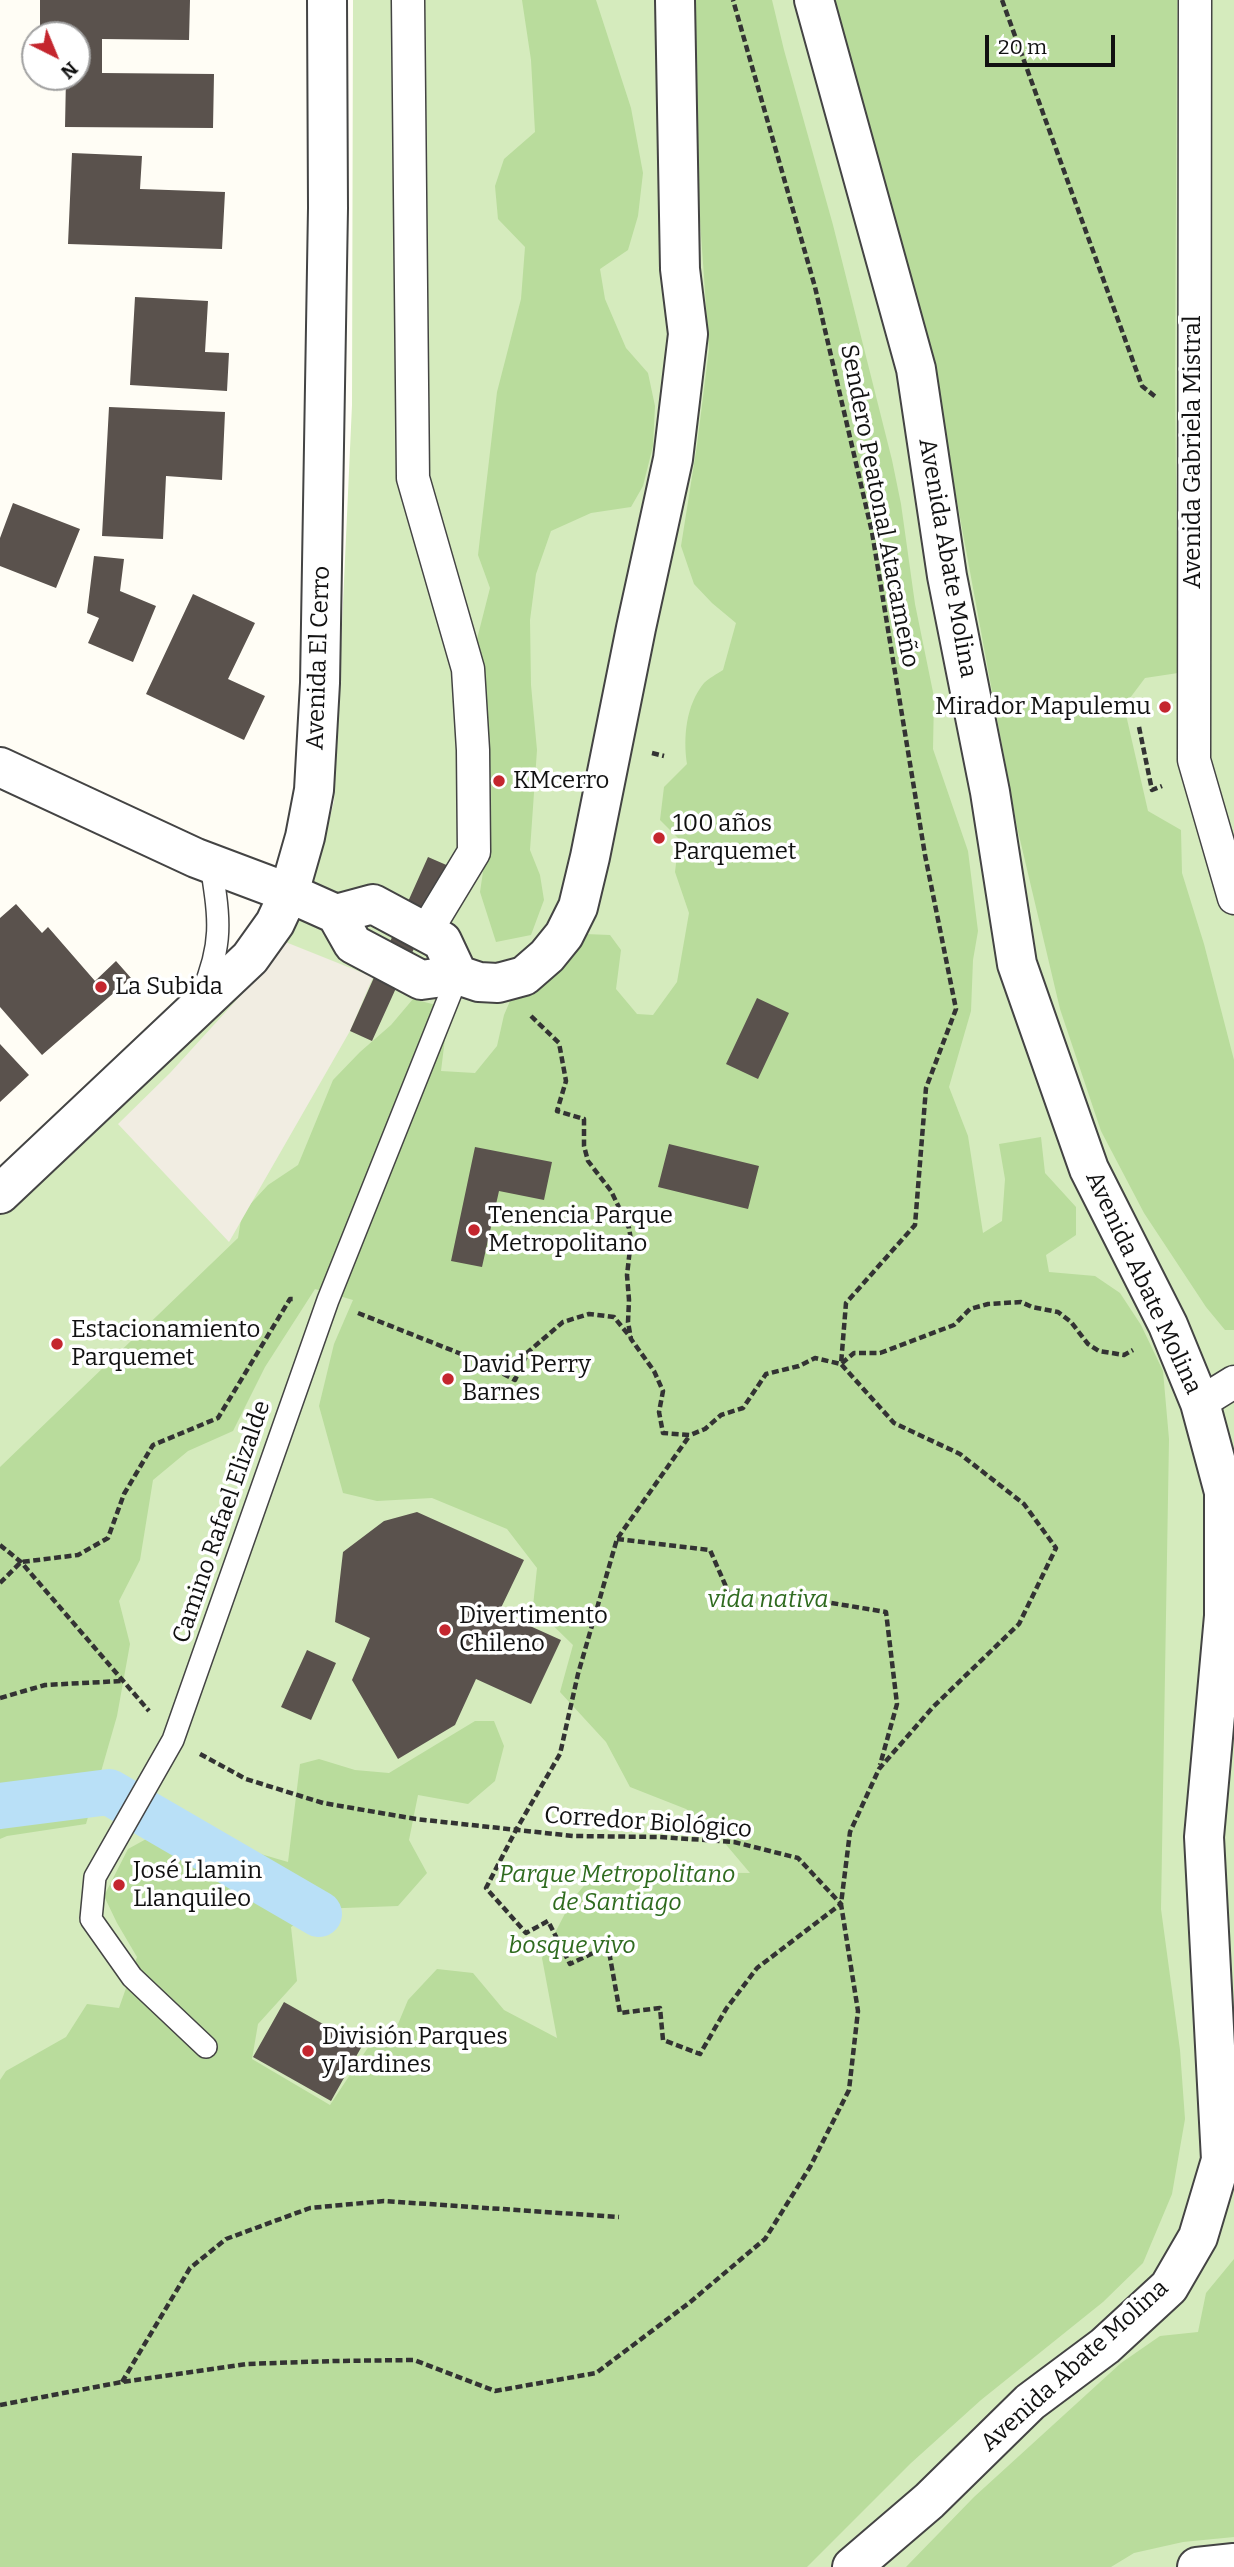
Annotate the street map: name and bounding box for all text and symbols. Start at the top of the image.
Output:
north arrow [21,21,91,91]
scale bar [989,21,1118,65]
text: 20 m [998,34,1047,60]
text: N [56,57,83,84]
street label: Avenida Gabriela Mistral [1179,315,1207,589]
street label: Sendero Peatonal Atacameño [834,342,924,670]
street label: Avenida Abate Molina [912,436,982,680]
street label: Avenida El Cerro [301,566,337,750]
place label: Mirador Mapulemu [935,693,1151,721]
marker: Mirador Mapulemu [1157,699,1173,715]
place label: KMcerro [513,767,609,795]
marker: KMcerro [491,773,507,789]
place label: 100 años Parquemet [673,810,796,866]
marker: 100 años Parquemet [651,830,667,846]
place label: La Subida [115,973,223,1001]
marker: La Subida [93,979,109,995]
street label: Avenida Abate Molina [1079,1167,1207,1399]
place label: Tenencia Parque Metropolitano [488,1202,673,1258]
marker: Tenencia Parque Metropolitano [466,1222,482,1238]
place label: Estacionamiento Parquemet [71,1316,260,1372]
marker: Estacionamiento Parquemet [49,1336,65,1352]
place label: David Perry Barnes [462,1351,591,1407]
marker: David Perry Barnes [440,1371,456,1387]
street label: Camino Rafael Elizalde [167,1397,277,1647]
park label: vida nativa [708,1586,828,1614]
place label: Divertimento Chileno [459,1602,608,1658]
marker: Divertimento Chileno [437,1622,453,1638]
street label: Corredor Biológico [543,1801,753,1845]
place label: José Llamin Llanquileo [133,1857,262,1913]
park label: Parque Metropolitano de Santiago [499,1861,735,1917]
marker: José Llamin Llanquileo [111,1877,127,1893]
park label: bosque vivo [508,1932,636,1960]
place label: División Parques y Jardines [322,2023,508,2079]
marker: División Parques y Jardines [300,2043,316,2059]
street label: Avenida Abate Molina [975,2274,1175,2458]

